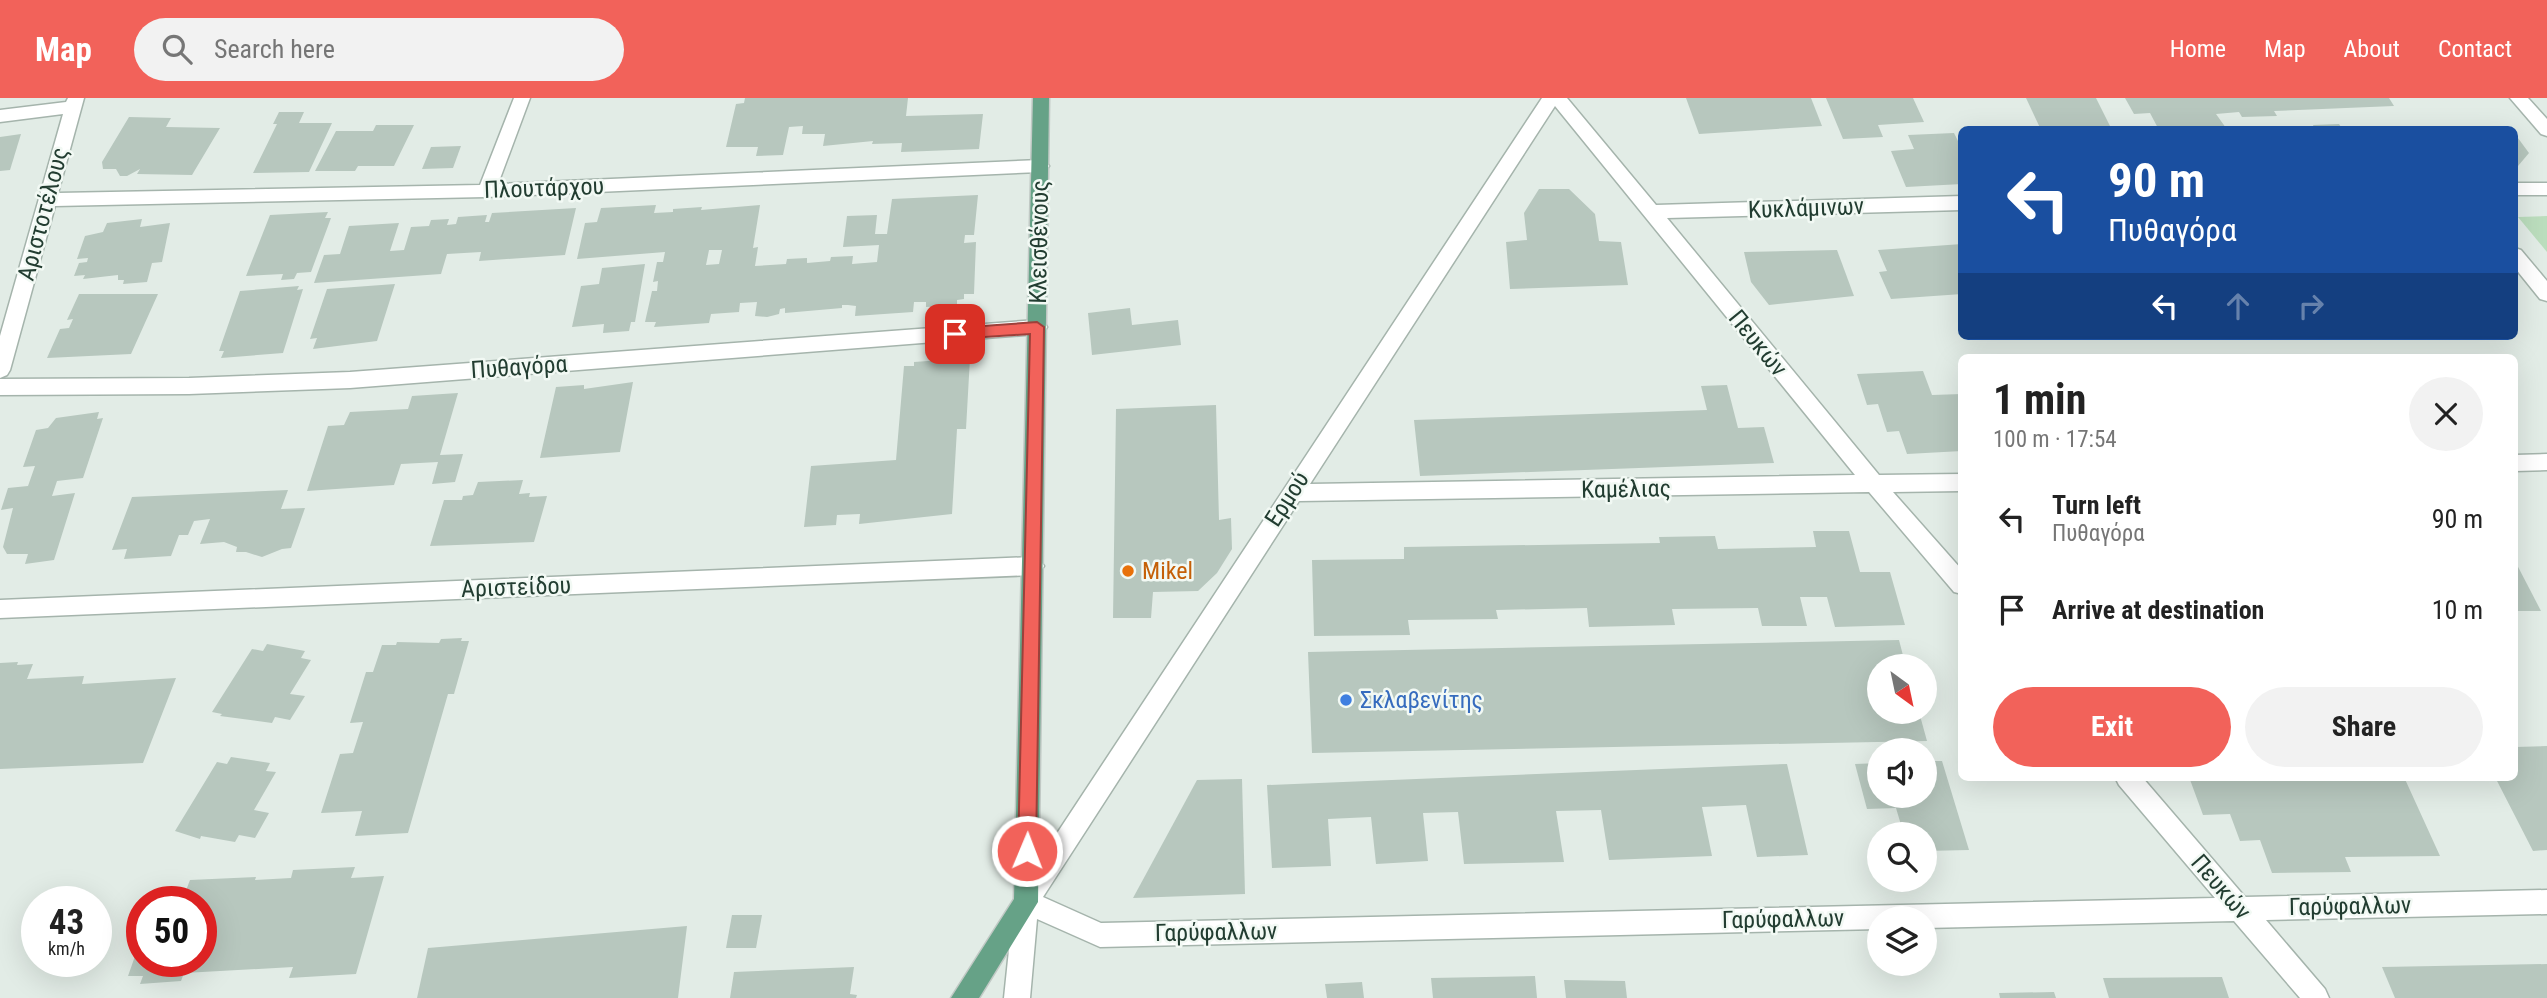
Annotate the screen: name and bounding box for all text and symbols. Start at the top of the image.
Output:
search box [134,18,624,81]
text: Map [35,30,92,69]
icon: search [158,30,196,68]
text: Search here [214,34,335,64]
text: Home [2170,35,2226,63]
text: Map [2264,35,2306,63]
text: About [2344,35,2400,63]
text: Contact [2438,35,2512,63]
street label: Αριστοτέλους [12,144,74,284]
text: 90 m [2108,152,2205,209]
icon: left [1993,154,2084,245]
street label: Πλουτάρχου [483,172,605,204]
street label: Κλεισθένους [1024,180,1054,304]
street label: Κυκλάμινων [1748,192,1864,224]
text: Πυθαγόρα [2108,211,2237,249]
icon: left [2146,287,2184,325]
icon: ahead [2219,287,2257,325]
icon: right [2292,287,2330,325]
pin [925,304,985,364]
street label: Πευκών [1723,304,1793,382]
icon: arrive [936,315,974,353]
street label: Πυθαγόρα [470,350,568,384]
text: 1 min [1993,375,2086,424]
button: close [2409,377,2483,451]
text: 100 m · 17:54 [1993,426,2117,453]
street label: Ερμού [1259,466,1315,532]
street label: Καμέλιας [1581,474,1671,504]
text: Turn left [2052,490,2141,520]
icon: left [1993,500,2031,538]
text: 90 m [2432,504,2483,534]
text: Πυθαγόρα [2052,520,2145,547]
place label: Mikel [1142,557,1193,585]
marker: Mikel [1120,563,1136,579]
street label: Αριστείδου [461,571,571,603]
icon: arrive [1993,591,2031,629]
text: Arrive at destination [2052,595,2264,625]
text: 10 m [2432,595,2483,625]
north arrow [1867,654,1937,724]
map controls [1867,654,1937,976]
place label: Σκλαβενίτης [1360,686,1483,714]
button: Exit [1993,687,2231,767]
button: Share [2245,687,2483,767]
marker: Σκλαβενίτης [1338,692,1354,708]
button: sound [1867,738,1937,808]
position arrow [990,814,1064,888]
button: search [1867,822,1937,892]
street label: Πευκών [2185,849,2257,925]
speed limit sign: 50 [126,886,217,977]
street label: Γαρύφαλλων [2289,891,2411,921]
text: 43 [49,902,84,943]
street label: Γαρύφαλλων [1722,904,1844,934]
button: layers [1867,906,1937,976]
street label: Γαρύφαλλων [1155,917,1277,947]
text: km/h [48,938,85,959]

